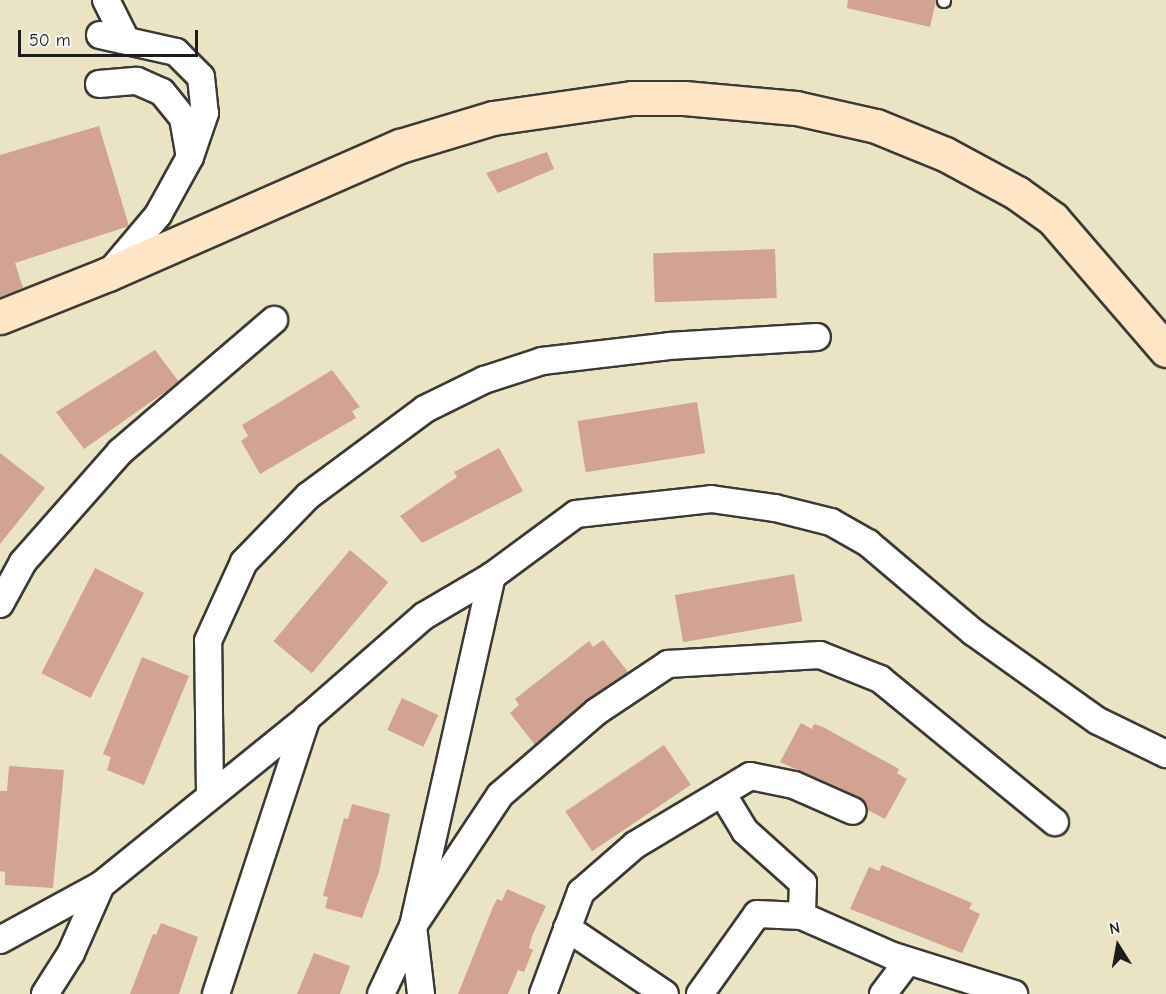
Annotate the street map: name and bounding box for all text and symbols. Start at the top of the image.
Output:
scale bar [21,18,201,56]
text: 50 m [29,30,71,51]
north arrow [1088,916,1148,976]
text: N [1108,919,1121,938]

